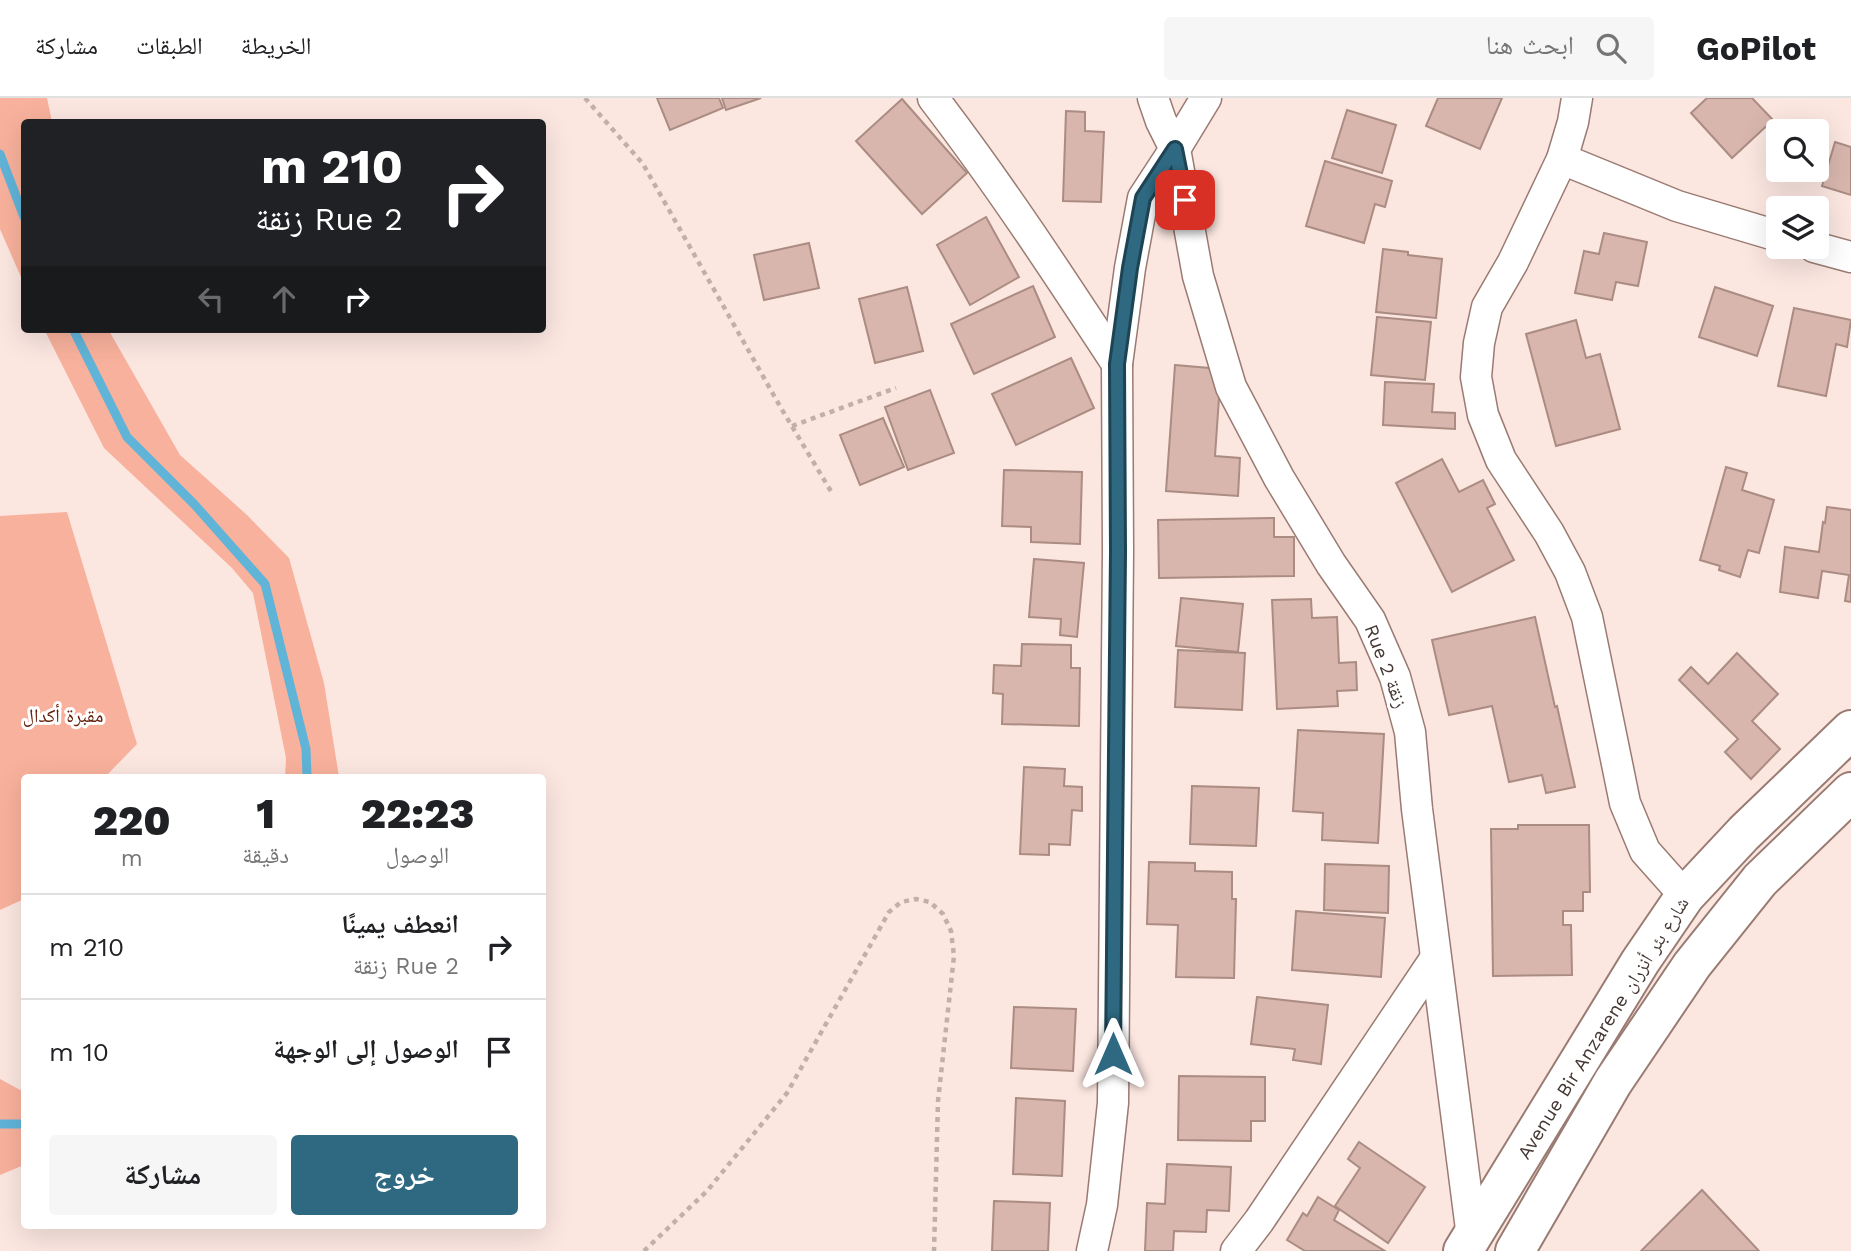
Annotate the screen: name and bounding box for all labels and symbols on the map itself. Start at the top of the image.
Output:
pin [1155,170,1215,230]
street label: Rue 2 زنقة [1360,621,1412,711]
park label: مقبرة أكدال [23,704,103,727]
street label: Avenue Bir Anzarene شارع بئر أنزران [1512,893,1694,1163]
position arrow [1076,1017,1150,1091]

